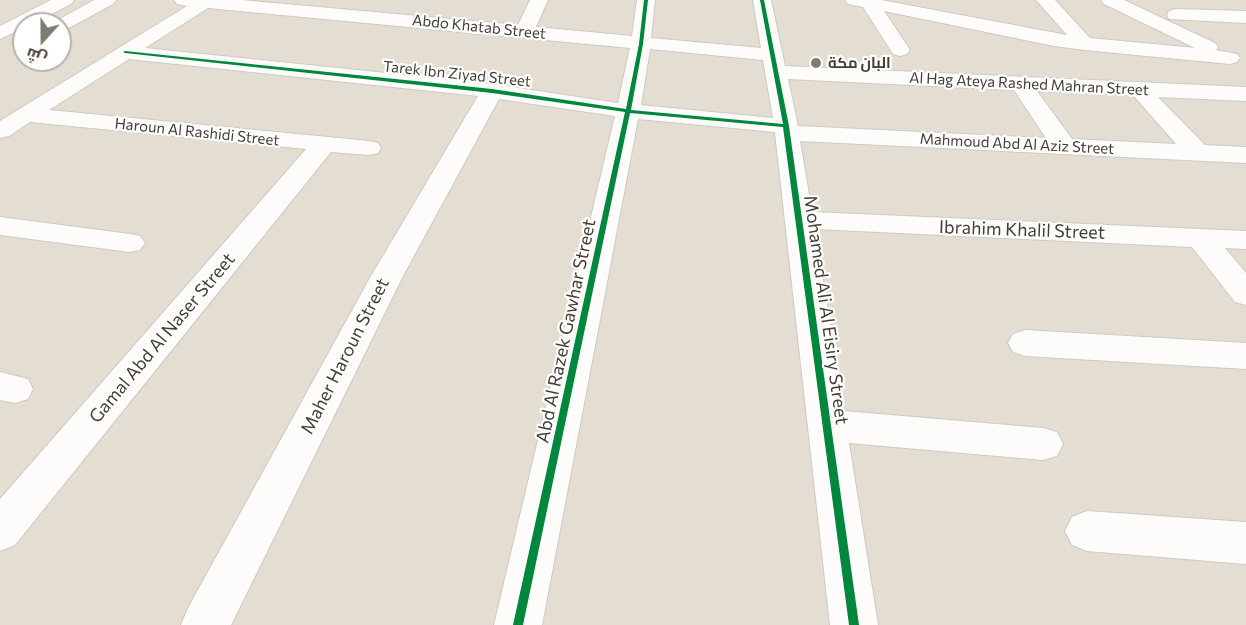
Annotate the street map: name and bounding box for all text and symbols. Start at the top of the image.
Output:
street label: Abdo Khatab Street [411,11,547,43]
north arrow [12,12,72,72]
text: ش [23,45,49,70]
place label: البان مكة [828,54,891,72]
marker: البان مكة [809,56,823,70]
street label: Tarek Ibn Ziyad Street [382,57,532,91]
street label: Al Hag Ateya Rashed Mahran Street [909,69,1149,99]
street label: Haroun Al Rashidi Street [114,114,280,150]
street label: Mahmoud Abd Al Aziz Street [919,130,1115,158]
street label: Mohamed Ali Al Eisiry Street [799,194,853,426]
street label: Ibrahim Khalil Street [939,216,1105,244]
street label: Abd Al Razek Gawhar Street [532,217,600,445]
street label: Gamal Abd Al Naser Street [85,249,239,427]
street label: Maher Haroun Street [296,274,394,438]

